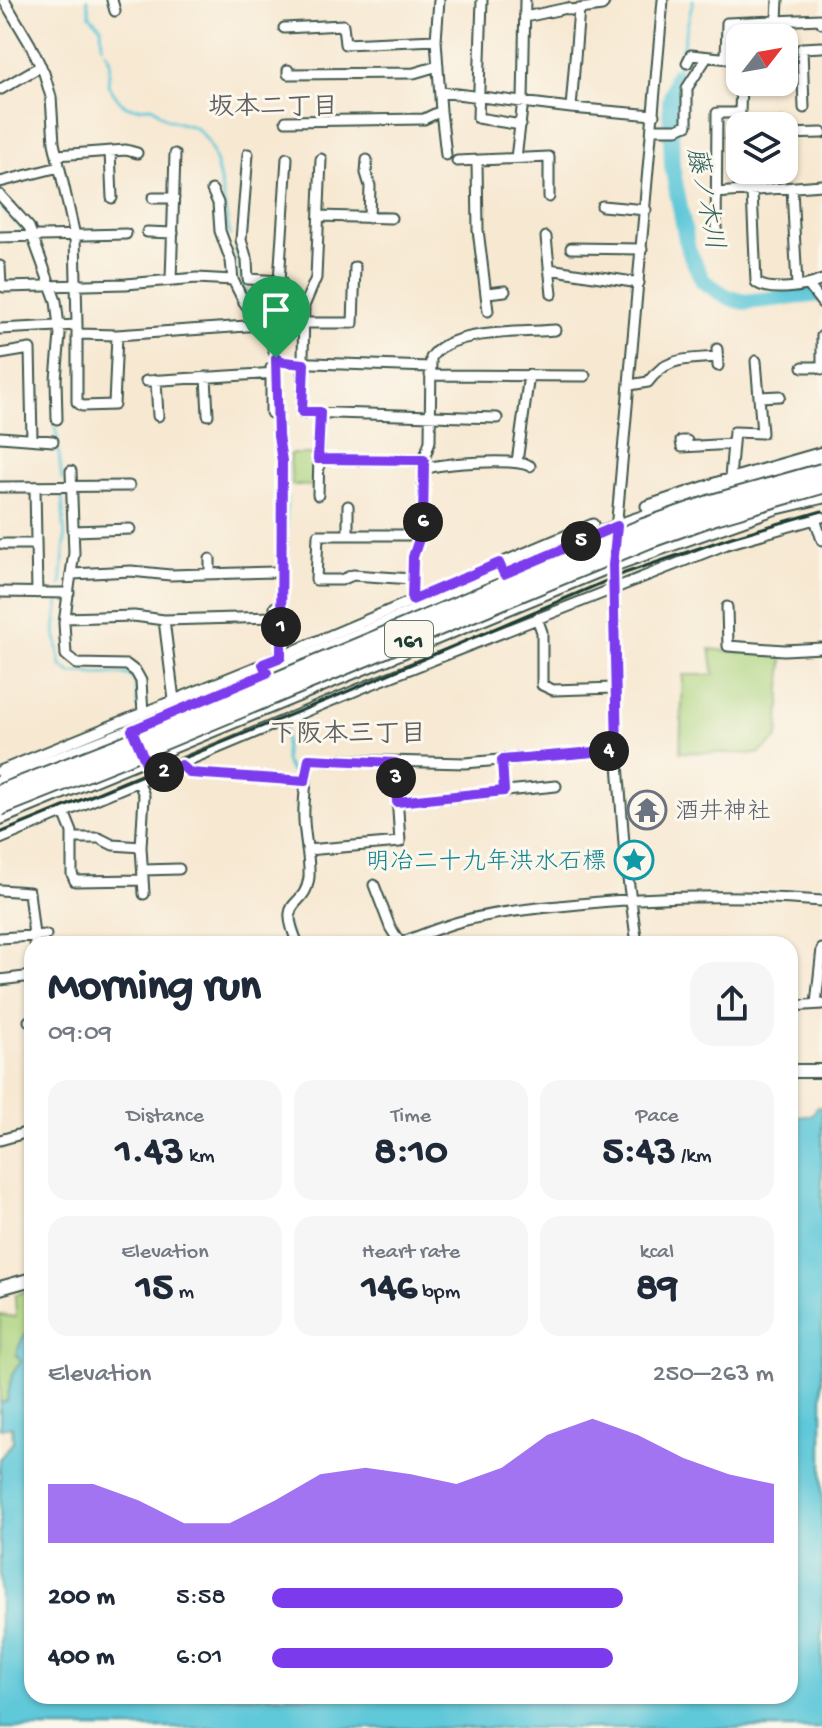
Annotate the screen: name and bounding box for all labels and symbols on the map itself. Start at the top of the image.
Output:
north arrow [726,24,798,96]
district label: 坂本二丁目 [208,92,338,125]
water label: 藤ノ木川 [677,144,730,253]
pin [242,276,310,358]
pin: 6 [403,502,443,542]
pin: 5 [561,521,601,561]
pin: 1 [261,607,301,647]
road number: 161 [385,621,433,657]
district label: 下阪本三丁目 [270,719,426,752]
pin: 4 [589,731,629,771]
pin: 2 [144,752,184,792]
pin: 3 [376,758,416,798]
temple icon: 酒井神社 [626,789,668,831]
place label: 酒井神社 [675,798,771,828]
place icon: 明冶二十九年洪水石標 [613,839,655,881]
place label: 明冶二十九年洪水石標 [366,848,606,878]

